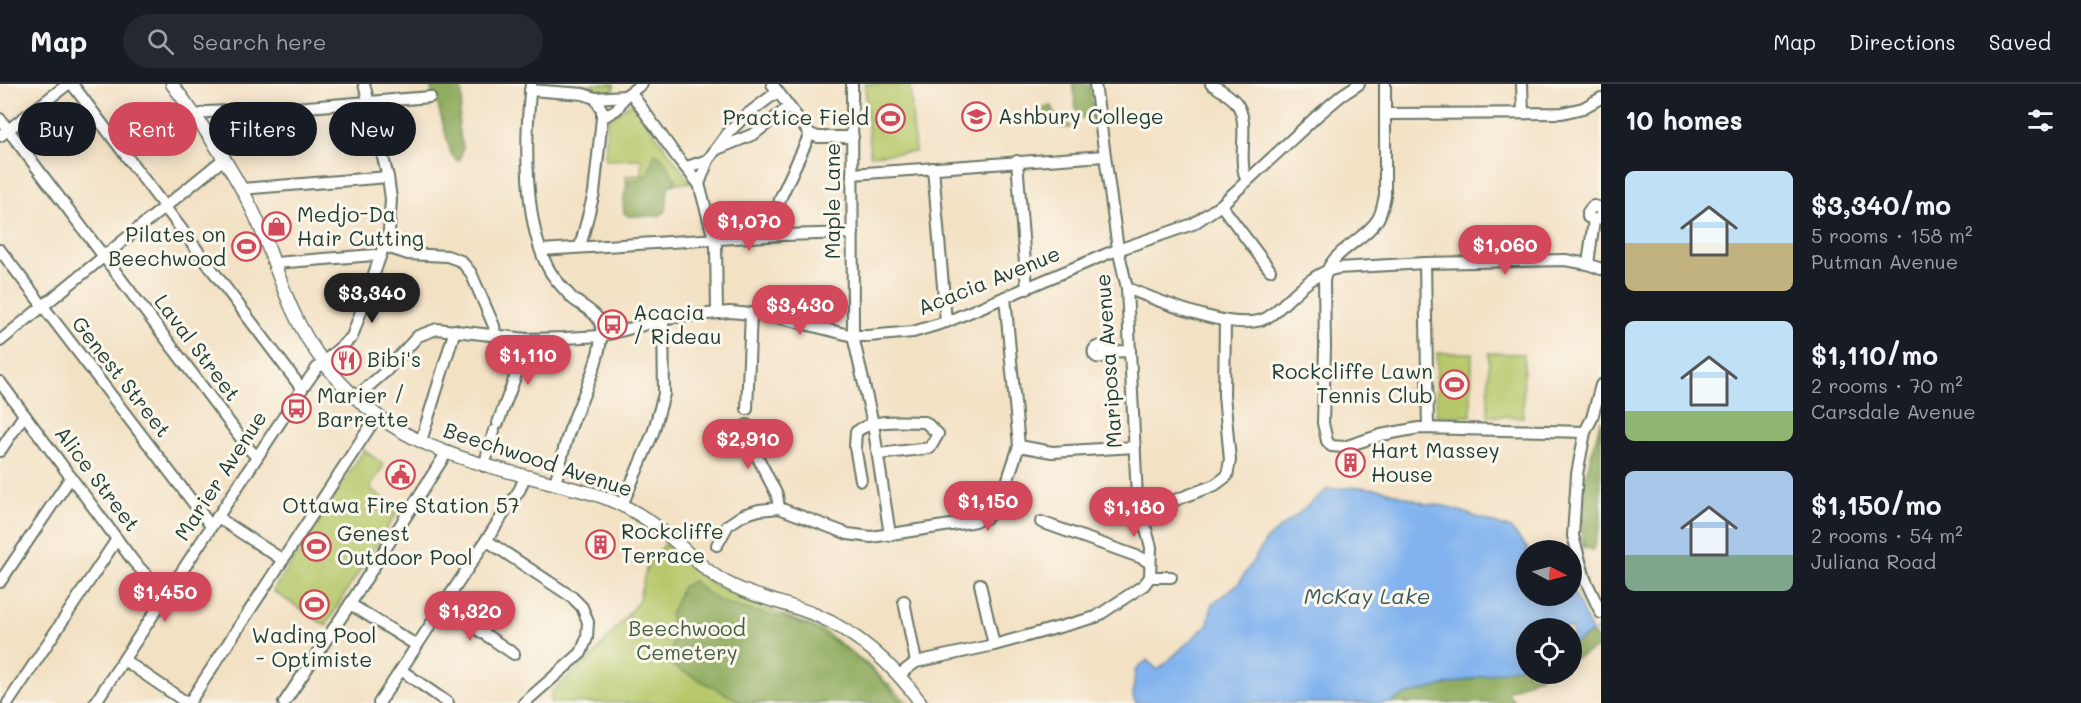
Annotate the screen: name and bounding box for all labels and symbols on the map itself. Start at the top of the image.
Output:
school or university icon: Ashbury College [961,101,993,133]
sports icon: Practice Field [874,102,906,134]
place label: Ashbury College [998,102,1164,129]
place label: Practice Field [723,103,869,130]
street label: Maple Lane [818,143,845,259]
place label: Medjo-Da Hair Cutting [297,200,424,251]
pin: $1,070 [700,201,798,252]
shop icon: Medjo-Da Hair Cutting [260,211,292,243]
place label: Pilates on Beechwood [108,220,226,271]
pin: $1,060 [1456,225,1554,276]
sports icon: Pilates on Beechwood [231,231,263,263]
street label: Acacia Avenue [913,239,1064,320]
pin: $3,340 [323,273,421,324]
street label: Mariposa Avenue [1088,273,1127,449]
pin: $3,430 [751,285,849,336]
street label: Laval Street [149,288,247,406]
place label: Acacia / Rideau [633,298,722,349]
bus stop icon: Acacia / Rideau [596,309,628,341]
street label: Genest Street [67,310,178,442]
pin: $1,110 [479,335,577,386]
restaurant icon: Bibi's [330,344,362,376]
place label: Bibi's [367,345,421,372]
place label: Rockcliffe Lawn Tennis Club [1271,357,1433,408]
sports icon: Rockcliffe Lawn Tennis Club [1438,368,1470,400]
place label: Marier / Barrette [317,381,409,432]
bus stop icon: Marier / Barrette [280,392,312,424]
street label: Marier Avenue [168,405,272,545]
street label: Beechwood Avenue [441,415,636,502]
pin: $2,910 [699,419,797,470]
street label: Alice Street [50,420,147,536]
place label: Hart Massey House [1371,436,1500,487]
building icon: Hart Massey House [1334,447,1366,479]
public building icon: Ottawa Fire Station 57 [385,459,417,491]
pin: $1,150 [939,481,1037,532]
pin: $1,180 [1085,487,1183,538]
place label: Ottawa Fire Station 57 [282,491,520,518]
place label: Rockcliffe Terrace [621,517,724,568]
place label: Genest Outdoor Pool [337,519,473,570]
building icon: Rockcliffe Terrace [584,528,616,560]
sports icon: Genest Outdoor Pool [300,530,332,562]
north arrow [1516,540,1582,606]
pin: $1,450 [116,572,214,623]
water label: McKay Lake [1304,581,1430,610]
sports icon: Wading Pool - Optimiste [298,589,330,621]
pin: $1,320 [421,591,519,642]
park label: Beechwood Cemetery [628,614,746,665]
place label: Wading Pool - Optimiste [252,621,376,672]

